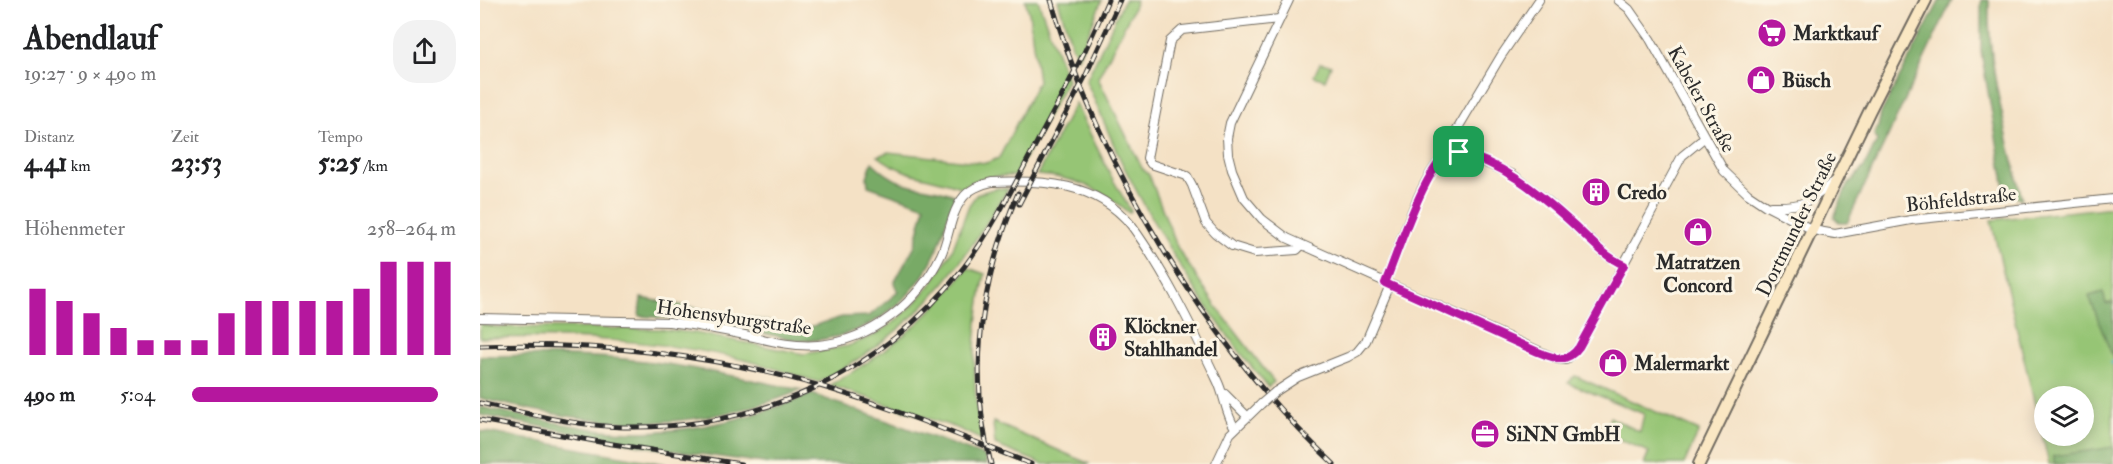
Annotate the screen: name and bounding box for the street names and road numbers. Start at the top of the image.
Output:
street label: Kabeler Straße [1662,42,1741,157]
street label: Dortmunder Straße [1751,148,1842,301]
street label: Böhfeldstraße [1905,181,2018,218]
street label: Hohensyburgstraße [655,294,813,341]

